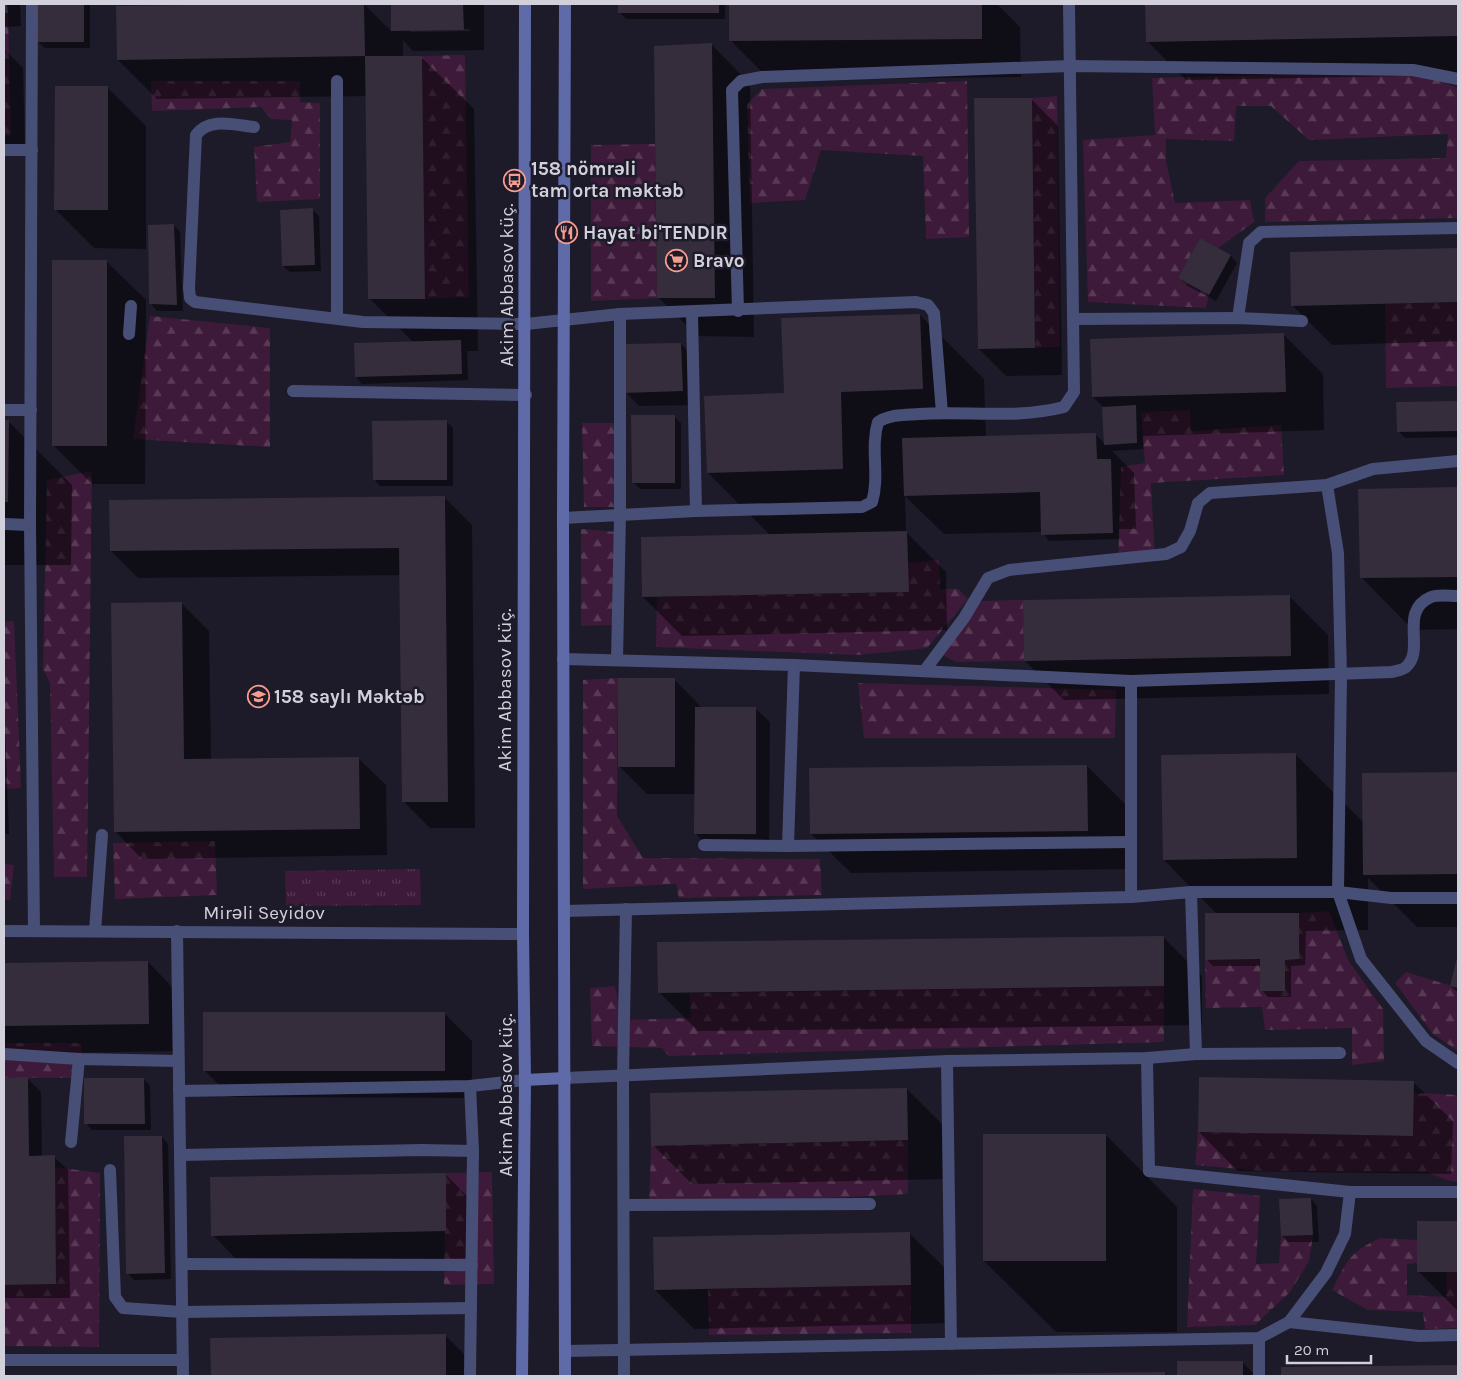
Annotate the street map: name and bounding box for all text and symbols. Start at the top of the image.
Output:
place label: 158 nömrəli tam orta məktəb [531,158,684,202]
bus stop icon: 158 nömrəli tam orta məktəb [503,168,527,192]
street label: Akim Abbasov küç. [496,203,518,367]
restaurant icon: Hayat bi'TENDIR [555,221,579,245]
place label: Hayat bi'TENDIR [583,222,728,244]
supermarket icon: Bravo [665,249,689,273]
place label: Bravo [693,250,745,272]
street label: Akim Abbasov küç. [494,608,516,772]
school or university icon: 158 saylı Məktəb [246,685,270,709]
place label: 158 saylı Məktəb [274,686,425,708]
street label: Mirəli Seyidov [203,902,325,924]
street label: Akim Abbasov küç. [495,1013,517,1177]
scale bar [1287,1332,1371,1364]
text: 20 m [1294,1341,1329,1359]

